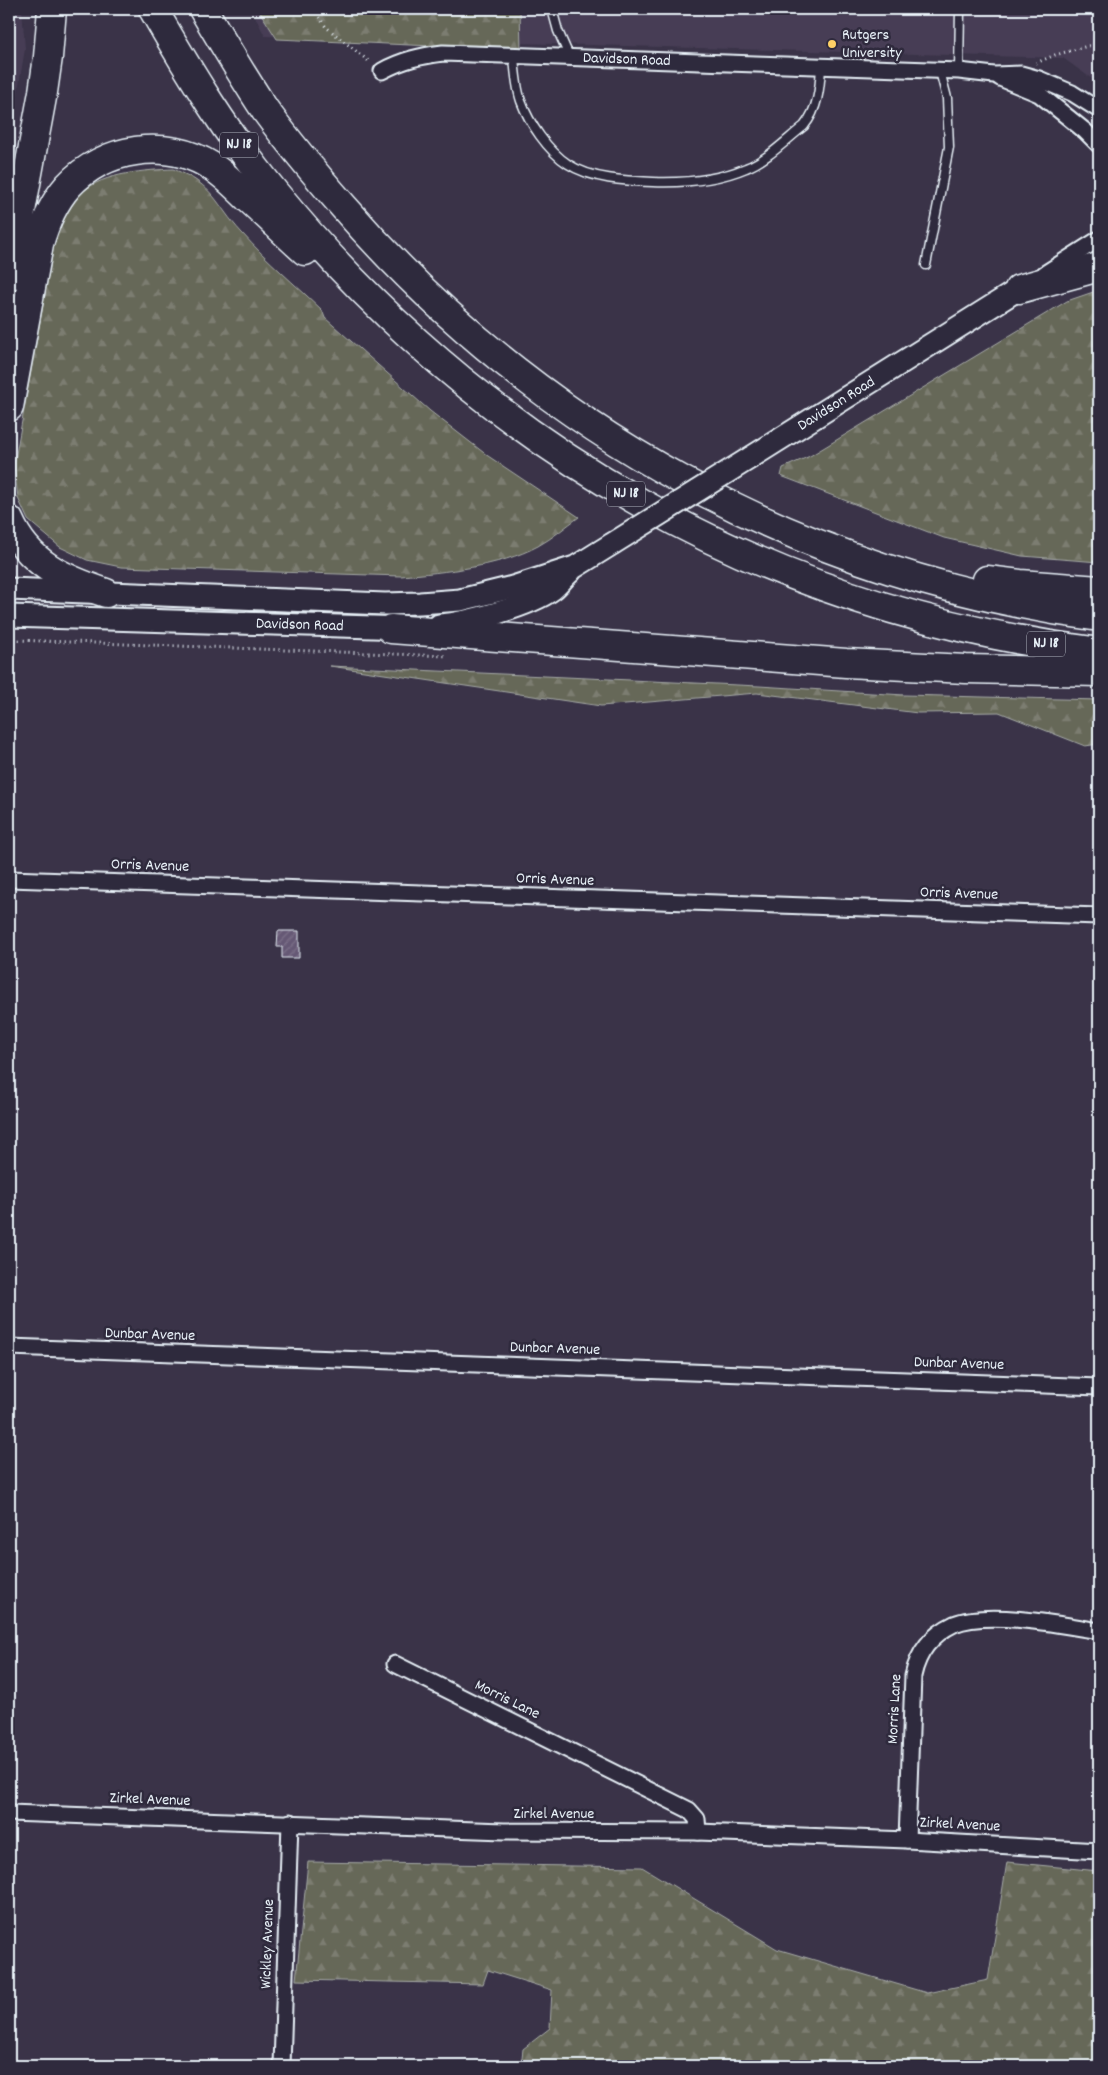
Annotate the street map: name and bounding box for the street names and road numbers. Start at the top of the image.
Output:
street label: Davidson Road [583,46,671,72]
road number: NJ 18 [220,132,258,158]
street label: Davidson Road [793,371,880,437]
road number: NJ 18 [607,482,645,506]
street label: Davidson Road [256,612,344,638]
road number: NJ 18 [1027,632,1065,656]
street label: Orris Avenue [111,853,189,879]
street label: Orris Avenue [516,867,594,893]
street label: Orris Avenue [920,881,998,907]
street label: Dunbar Avenue [104,1322,196,1348]
street label: Dunbar Avenue [509,1336,601,1362]
street label: Dunbar Avenue [913,1351,1005,1377]
street label: Morris Lane [882,1673,908,1745]
street label: Morris Lane [470,1674,544,1726]
street label: Zirkel Avenue [109,1787,191,1813]
street label: Zirkel Avenue [514,1803,594,1826]
street label: Zirkel Avenue [919,1811,1001,1839]
street label: Wickley Avenue [255,1899,281,1989]

